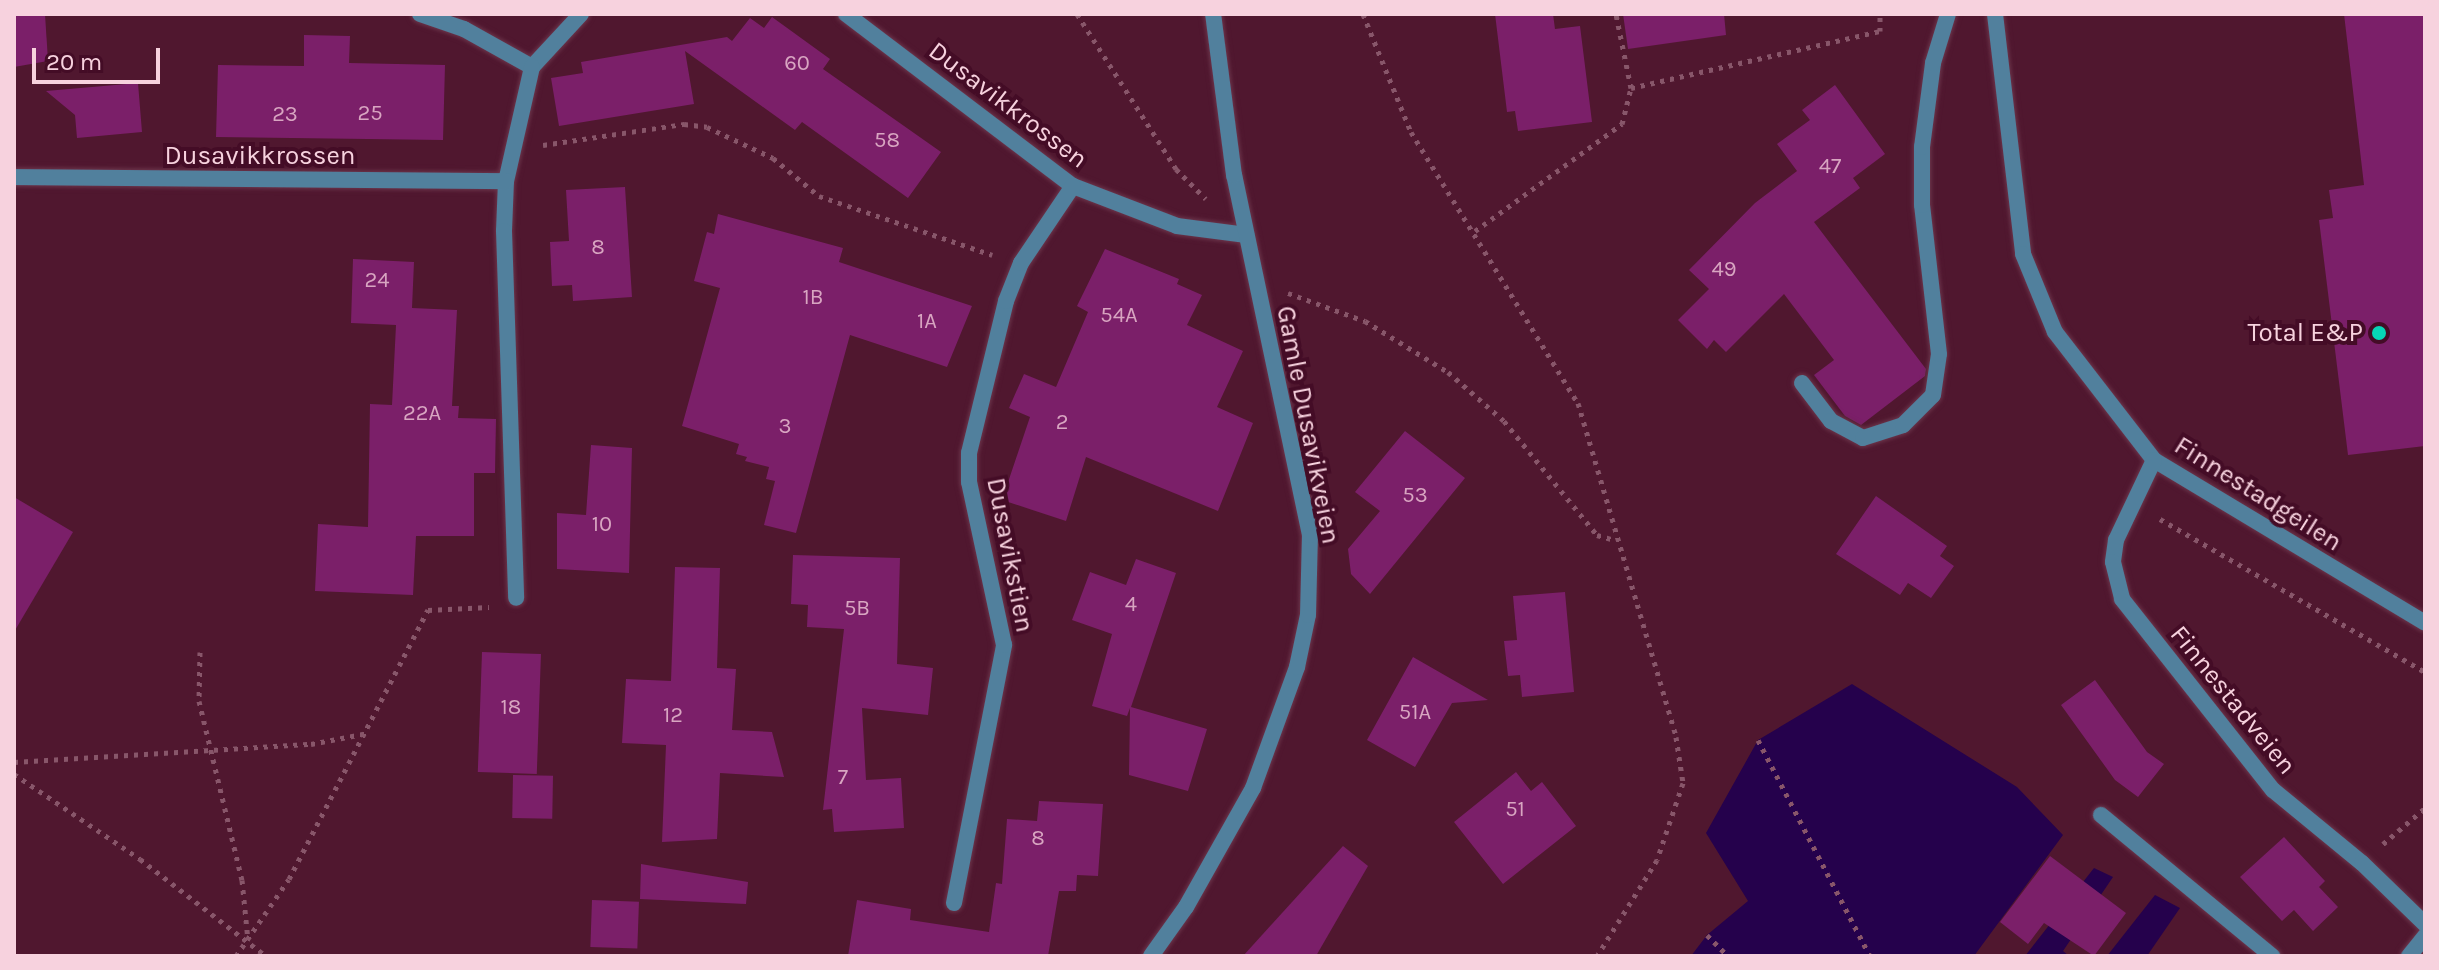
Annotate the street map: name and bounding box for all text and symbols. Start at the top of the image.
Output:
scale bar [36,32,164,82]
street label: Dusavikkrossen [922,35,1094,175]
text: 20 m [46,48,102,76]
house number: 60 [784,51,810,77]
house number: 25 [357,101,383,127]
house number: 23 [272,102,298,128]
house number: 58 [874,128,900,154]
street label: Dusavikkrossen [165,140,355,172]
house number: 47 [1819,154,1841,180]
house number: 8 [591,235,605,261]
house number: 49 [1711,257,1737,283]
house number: 24 [364,268,390,294]
house number: 1B [803,285,823,311]
house number: 54A [1100,303,1138,329]
street label: Gamle Dusavikveien [1270,303,1346,547]
house number: 1A [917,309,937,335]
place label: Total E&P [2248,317,2363,349]
marker: Total E&P [2370,324,2388,342]
house number: 22A [403,401,441,427]
house number: 2 [1056,410,1068,436]
house number: 3 [779,414,791,440]
street label: Finnestadgeilen [2169,430,2347,558]
street label: Dusavikstien [980,475,1040,635]
house number: 53 [1402,483,1428,509]
house number: 10 [592,512,612,538]
house number: 4 [1125,592,1137,618]
house number: 5B [844,596,870,622]
street label: Finnestadveien [2163,619,2303,781]
house number: 18 [501,695,521,721]
house number: 51A [1399,700,1431,726]
house number: 12 [663,703,683,729]
house number: 7 [838,765,848,791]
house number: 51 [1505,797,1525,823]
house number: 8 [1031,826,1045,852]

